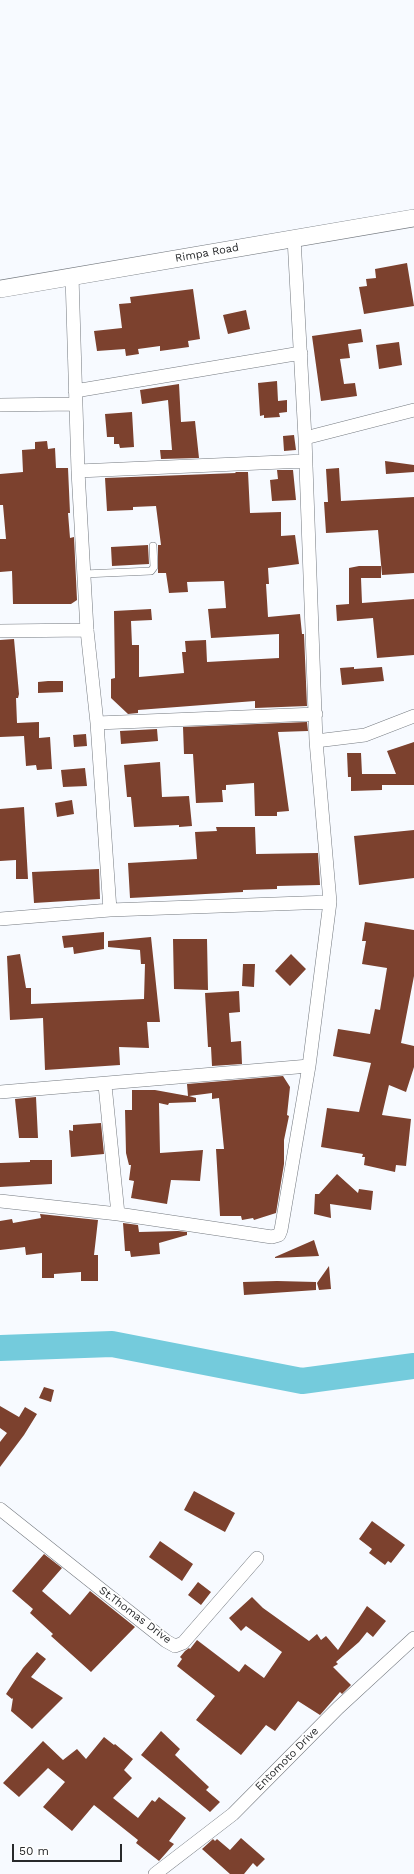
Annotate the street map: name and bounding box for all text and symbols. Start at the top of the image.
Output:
street label: Rimpa Road [174,241,240,265]
street label: St.Thomas Drive [96,1584,174,1646]
street label: Entomoto Drive [253,1725,321,1793]
scale bar [14,1836,124,1862]
text: 50 m [19,1844,49,1858]

